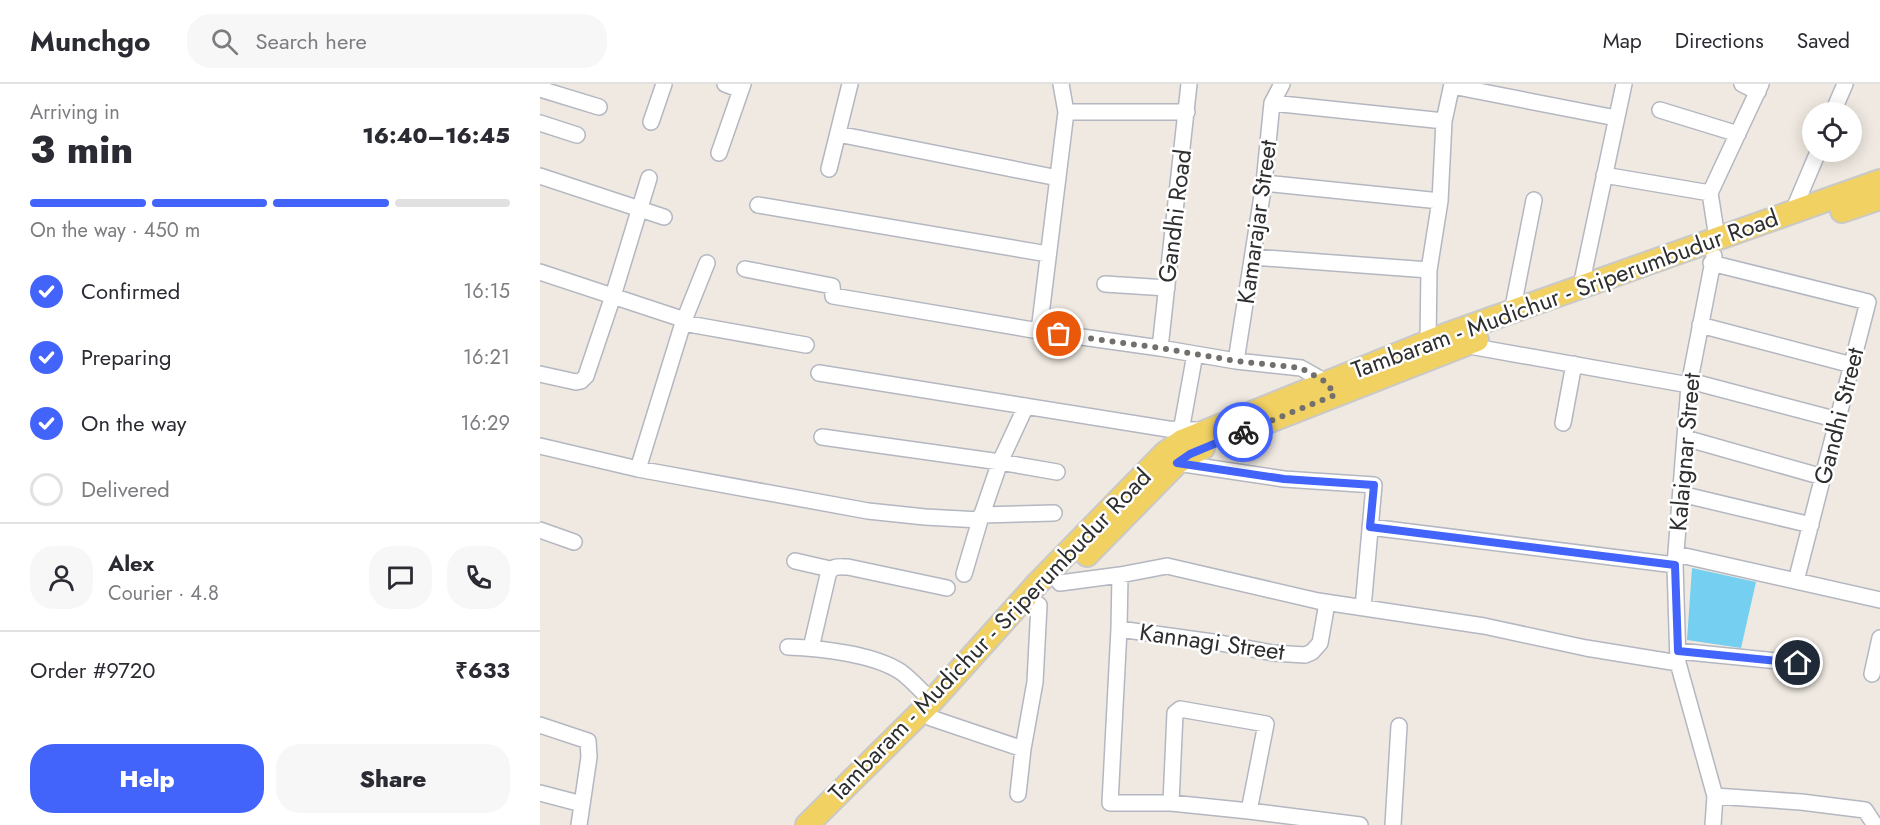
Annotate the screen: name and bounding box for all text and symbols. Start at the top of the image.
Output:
search box [187,14,607,68]
text: Munchgo [30,21,151,62]
icon: search [208,25,241,58]
text: Search here [256,25,367,57]
text: Map [1603,26,1642,56]
text: Directions [1675,26,1764,56]
text: Saved [1797,26,1850,56]
text: Arriving in [30,98,120,127]
map controls [1802,102,1862,162]
button: locate [1802,102,1862,162]
text: 16:40–16:45 [362,119,510,151]
text: 3 min [30,121,133,178]
street label: Kamarajar Street [1228,137,1285,306]
street label: Gandhi Road [1149,147,1200,285]
street label: Tambaram - Mudichur - Sriperumbudur Road [1347,200,1783,387]
text: On the way · 450 m [30,216,200,245]
icon: check [30,275,63,308]
text: Confirmed [81,275,180,307]
text: 16:15 [463,277,510,306]
pin [1033,308,1084,359]
icon: bag [1042,317,1075,350]
icon: check [30,341,63,374]
text: Preparing [81,341,172,373]
text: 16:21 [463,343,510,372]
street label: Gandhi Street [1805,344,1872,488]
street label: Kalaignar Street [1660,371,1709,533]
courier [1213,402,1273,462]
icon: check [30,407,63,440]
text: On the way [81,407,186,439]
text: 16:29 [461,409,510,438]
icon: bike [1227,416,1260,449]
street label: Tambaram - Mudichur - Sriperumbudur Road [820,460,1159,809]
text: Delivered [81,473,170,505]
button: person [30,546,93,609]
button: chat [369,546,432,609]
button: phone [447,546,510,609]
text: Alex [108,547,154,579]
text: Courier · 4.8 [108,579,219,608]
street label: Kannagi Street [1137,614,1287,669]
pin [1772,637,1823,688]
icon: home [1781,646,1814,679]
text: Order #9720 [30,654,156,686]
text: ₹633 [455,654,510,686]
button: Help [30,744,264,813]
button: Share [276,744,510,813]

